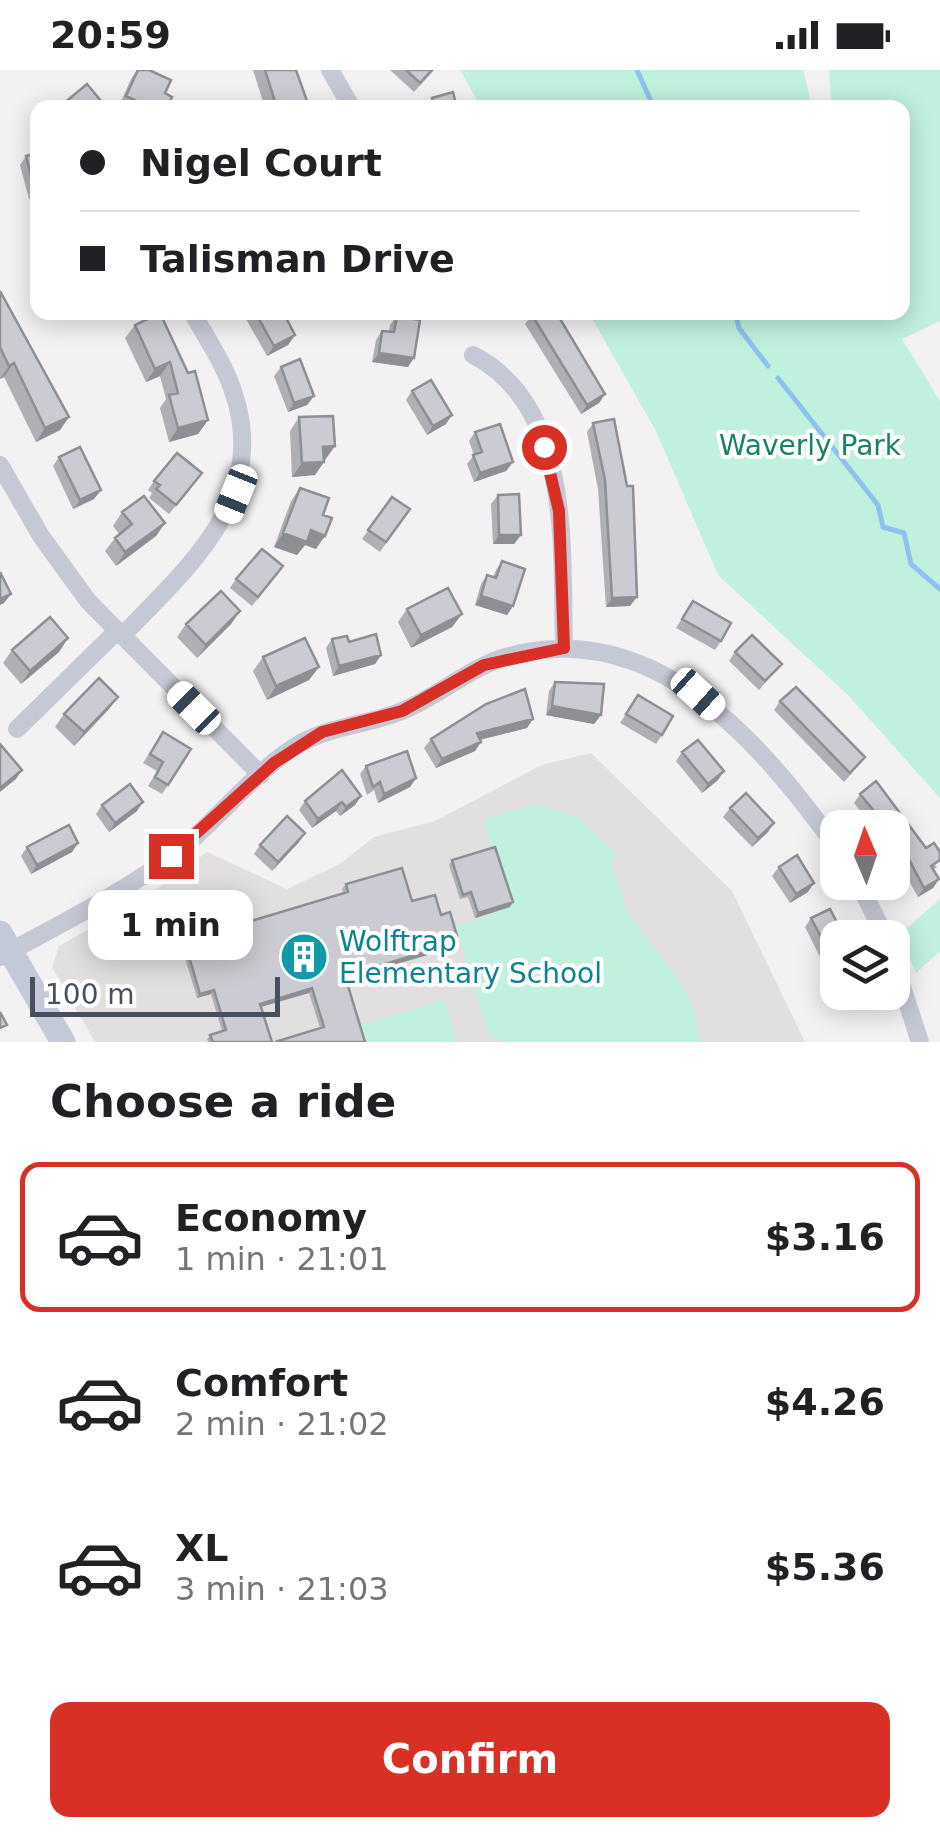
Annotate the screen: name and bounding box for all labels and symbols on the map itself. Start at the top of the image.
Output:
route start [522,425,567,470]
park label: Waverly Park [719,429,902,462]
car [211,461,261,527]
car [666,663,730,725]
car [162,676,226,740]
north arrow [820,810,910,900]
route end [149,834,194,879]
callout: 1 min [89,891,254,961]
place label: Wolftrap Elementary School [339,925,602,990]
building icon: Wolftrap Elementary School [278,931,330,983]
scale bar [30,972,280,1016]

